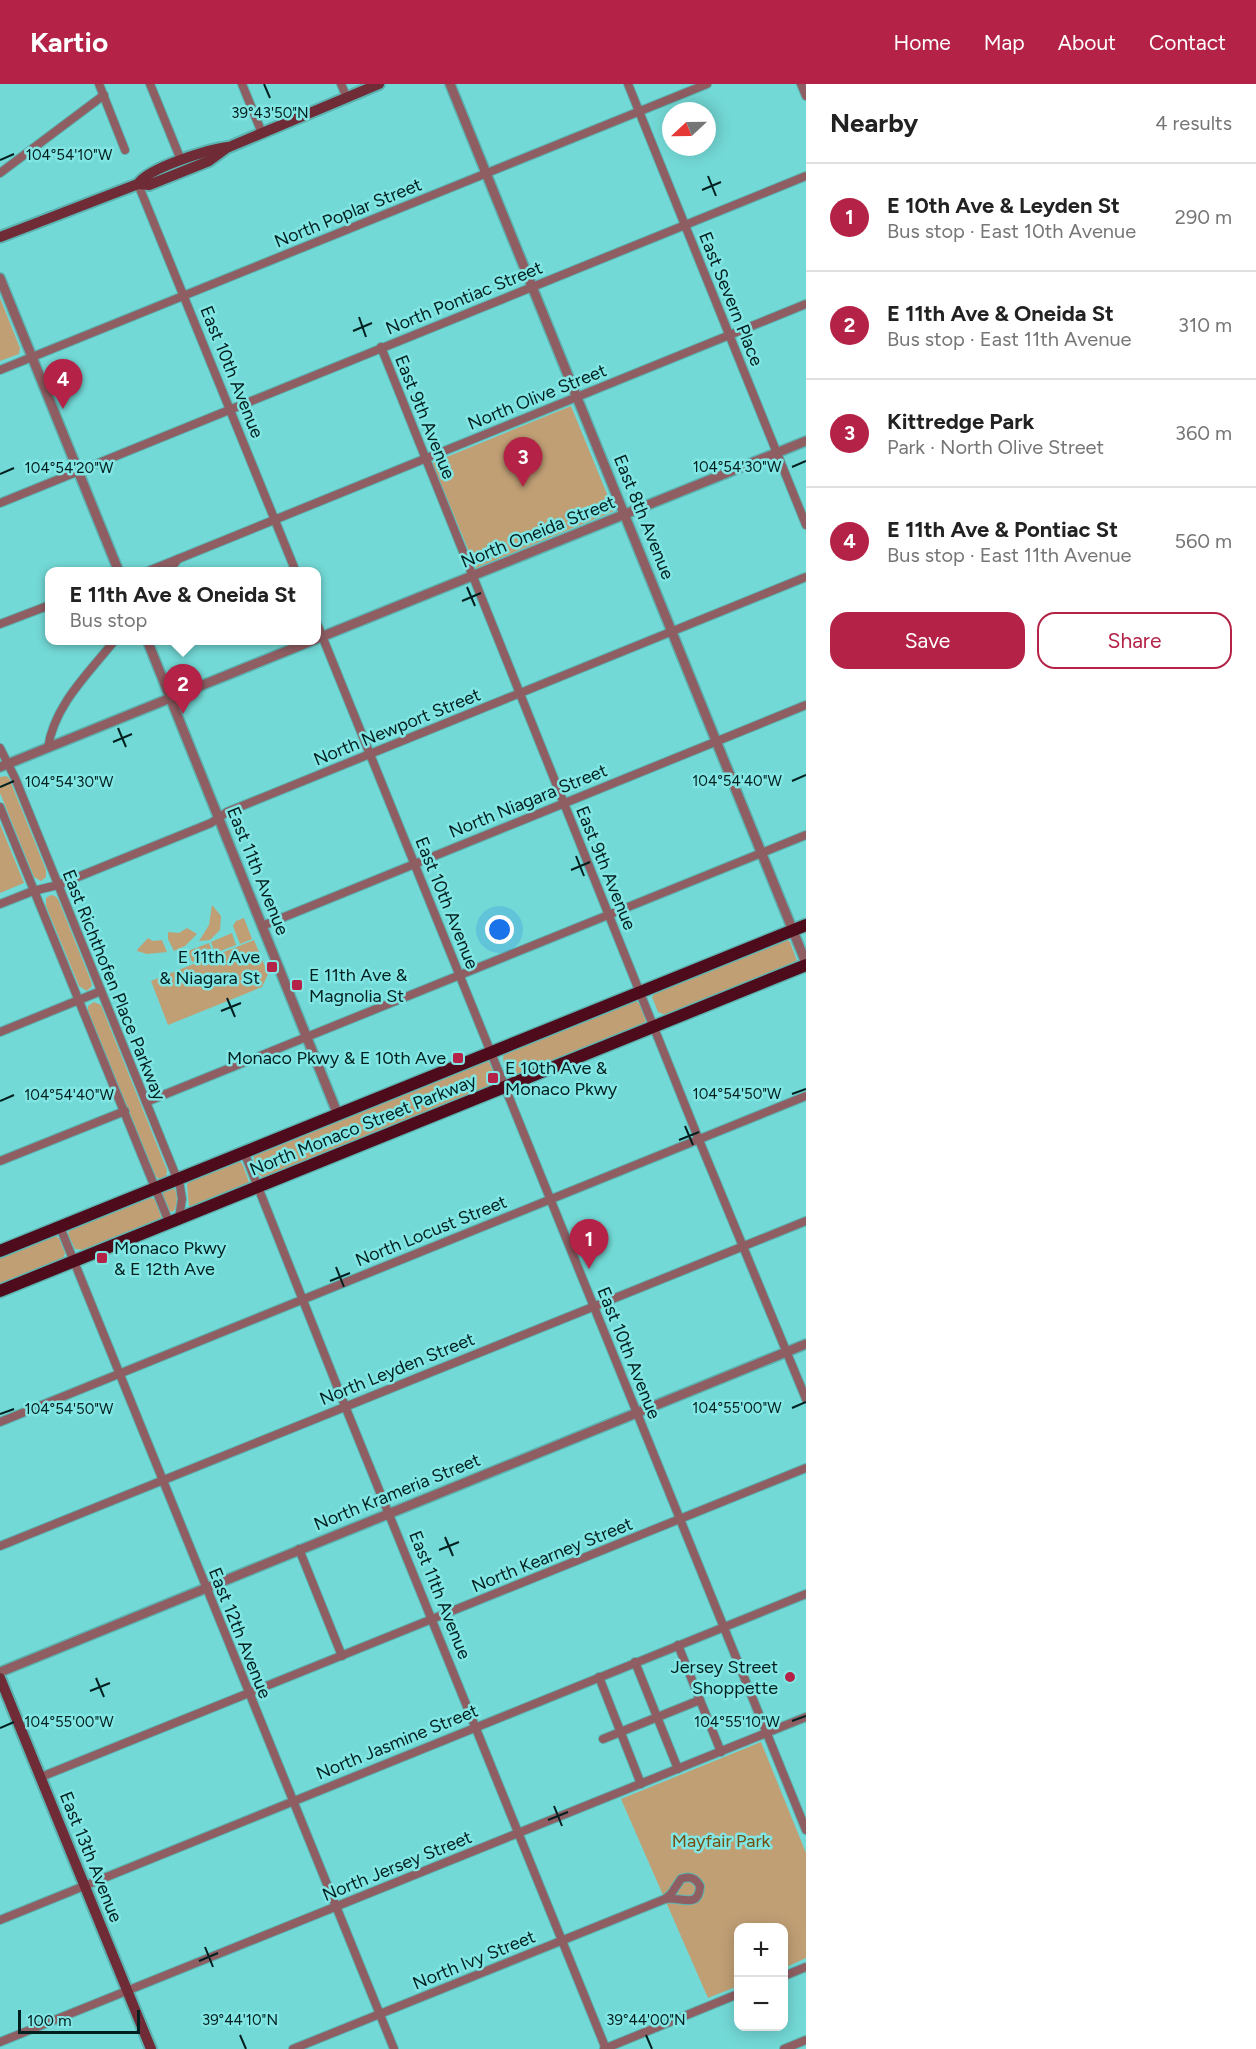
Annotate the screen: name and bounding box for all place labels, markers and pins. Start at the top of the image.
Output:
pin: 4 [44,360,82,409]
pin: 3 [504,438,542,487]
pin: 2 [164,664,202,714]
place label: E 11th Ave & Niagara St [159,946,260,989]
marker: E 11th Ave & Niagara St [265,960,279,974]
place label: E 11th Ave & Magnolia St [309,964,408,1007]
marker: E 11th Ave & Magnolia St [290,978,304,992]
place label: Monaco Pkwy & E 10th Ave [227,1047,446,1069]
marker: Monaco Pkwy & E 10th Ave [451,1051,465,1065]
place label: E 10th Ave & Monaco Pkwy [505,1057,618,1100]
marker: E 10th Ave & Monaco Pkwy [486,1071,500,1085]
pin: 1 [570,1220,608,1269]
place label: Monaco Pkwy & E 12th Ave [114,1237,227,1280]
marker: Monaco Pkwy & E 12th Ave [95,1251,109,1265]
place label: Jersey Street Shoppette [671,1656,778,1699]
marker: Jersey Street Shoppette [783,1670,797,1684]

